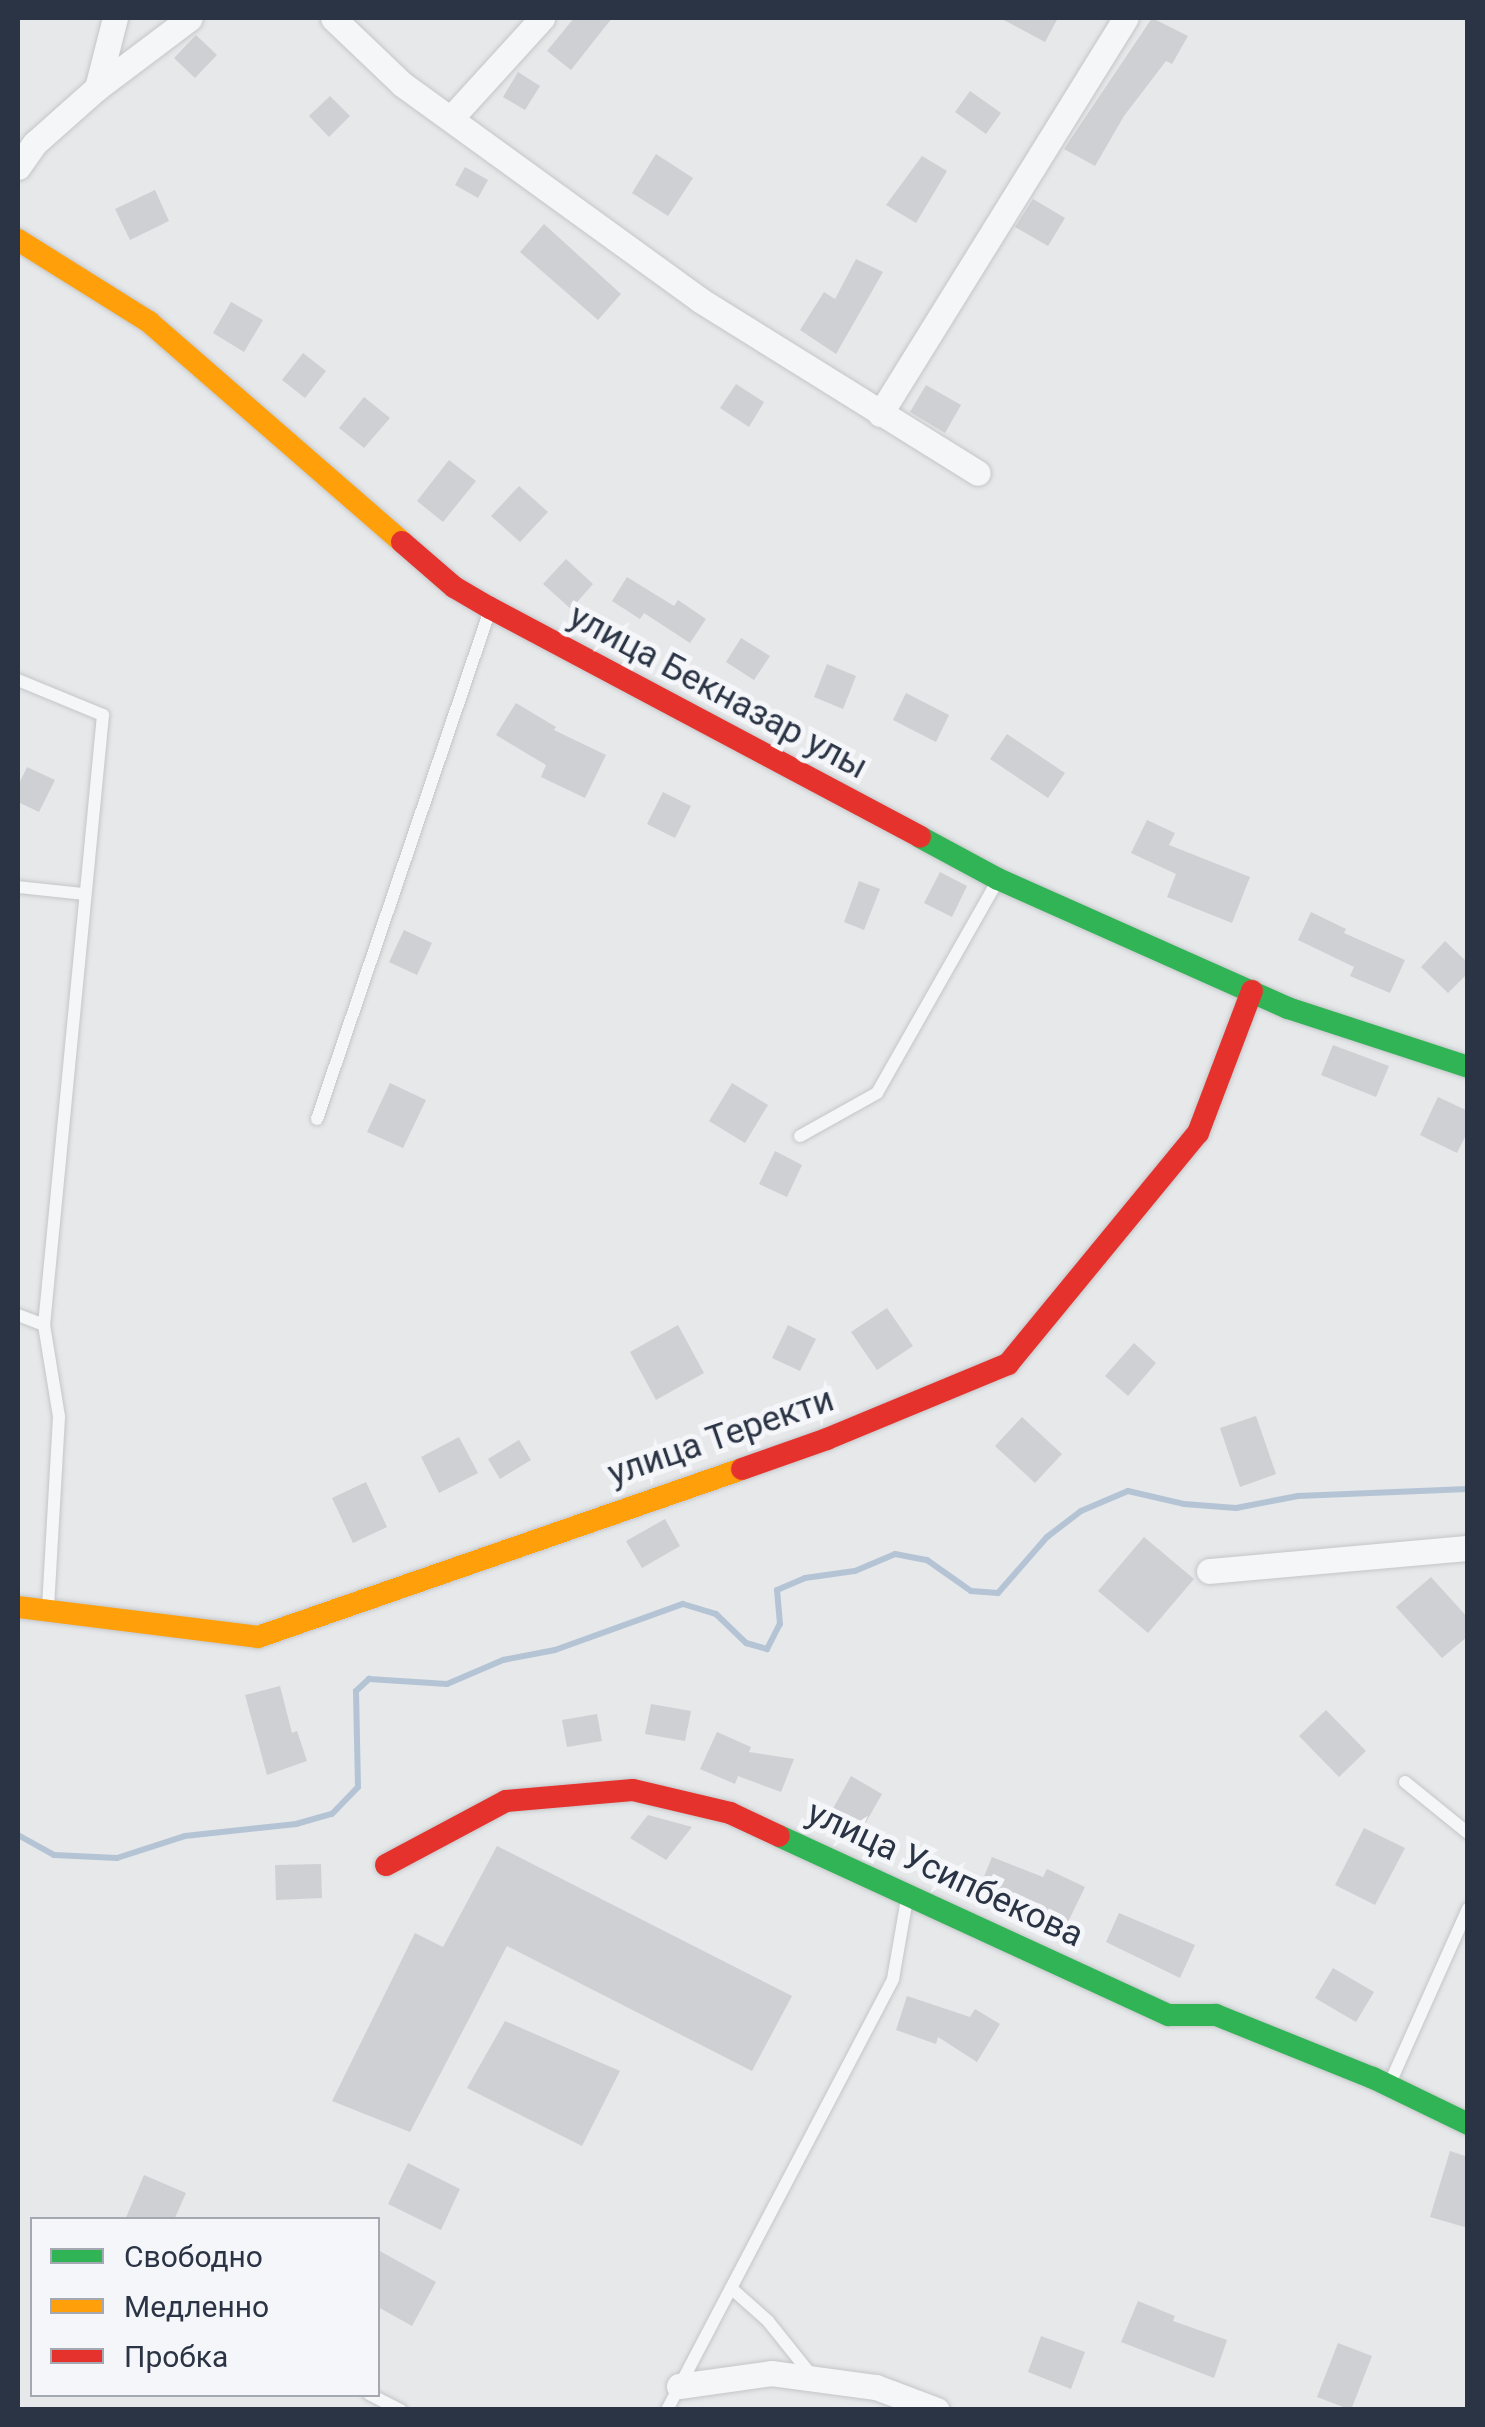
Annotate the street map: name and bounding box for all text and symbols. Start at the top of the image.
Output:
street label: улица Бекназар улы [562,596,874,788]
street label: улица Теректи [602,1379,840,1495]
street label: улица Усипбекова [800,1792,1090,1956]
legend [30,2217,380,2397]
text: Свободно [124,2239,263,2274]
text: Медленно [124,2289,269,2324]
text: Пробка [124,2339,228,2374]

